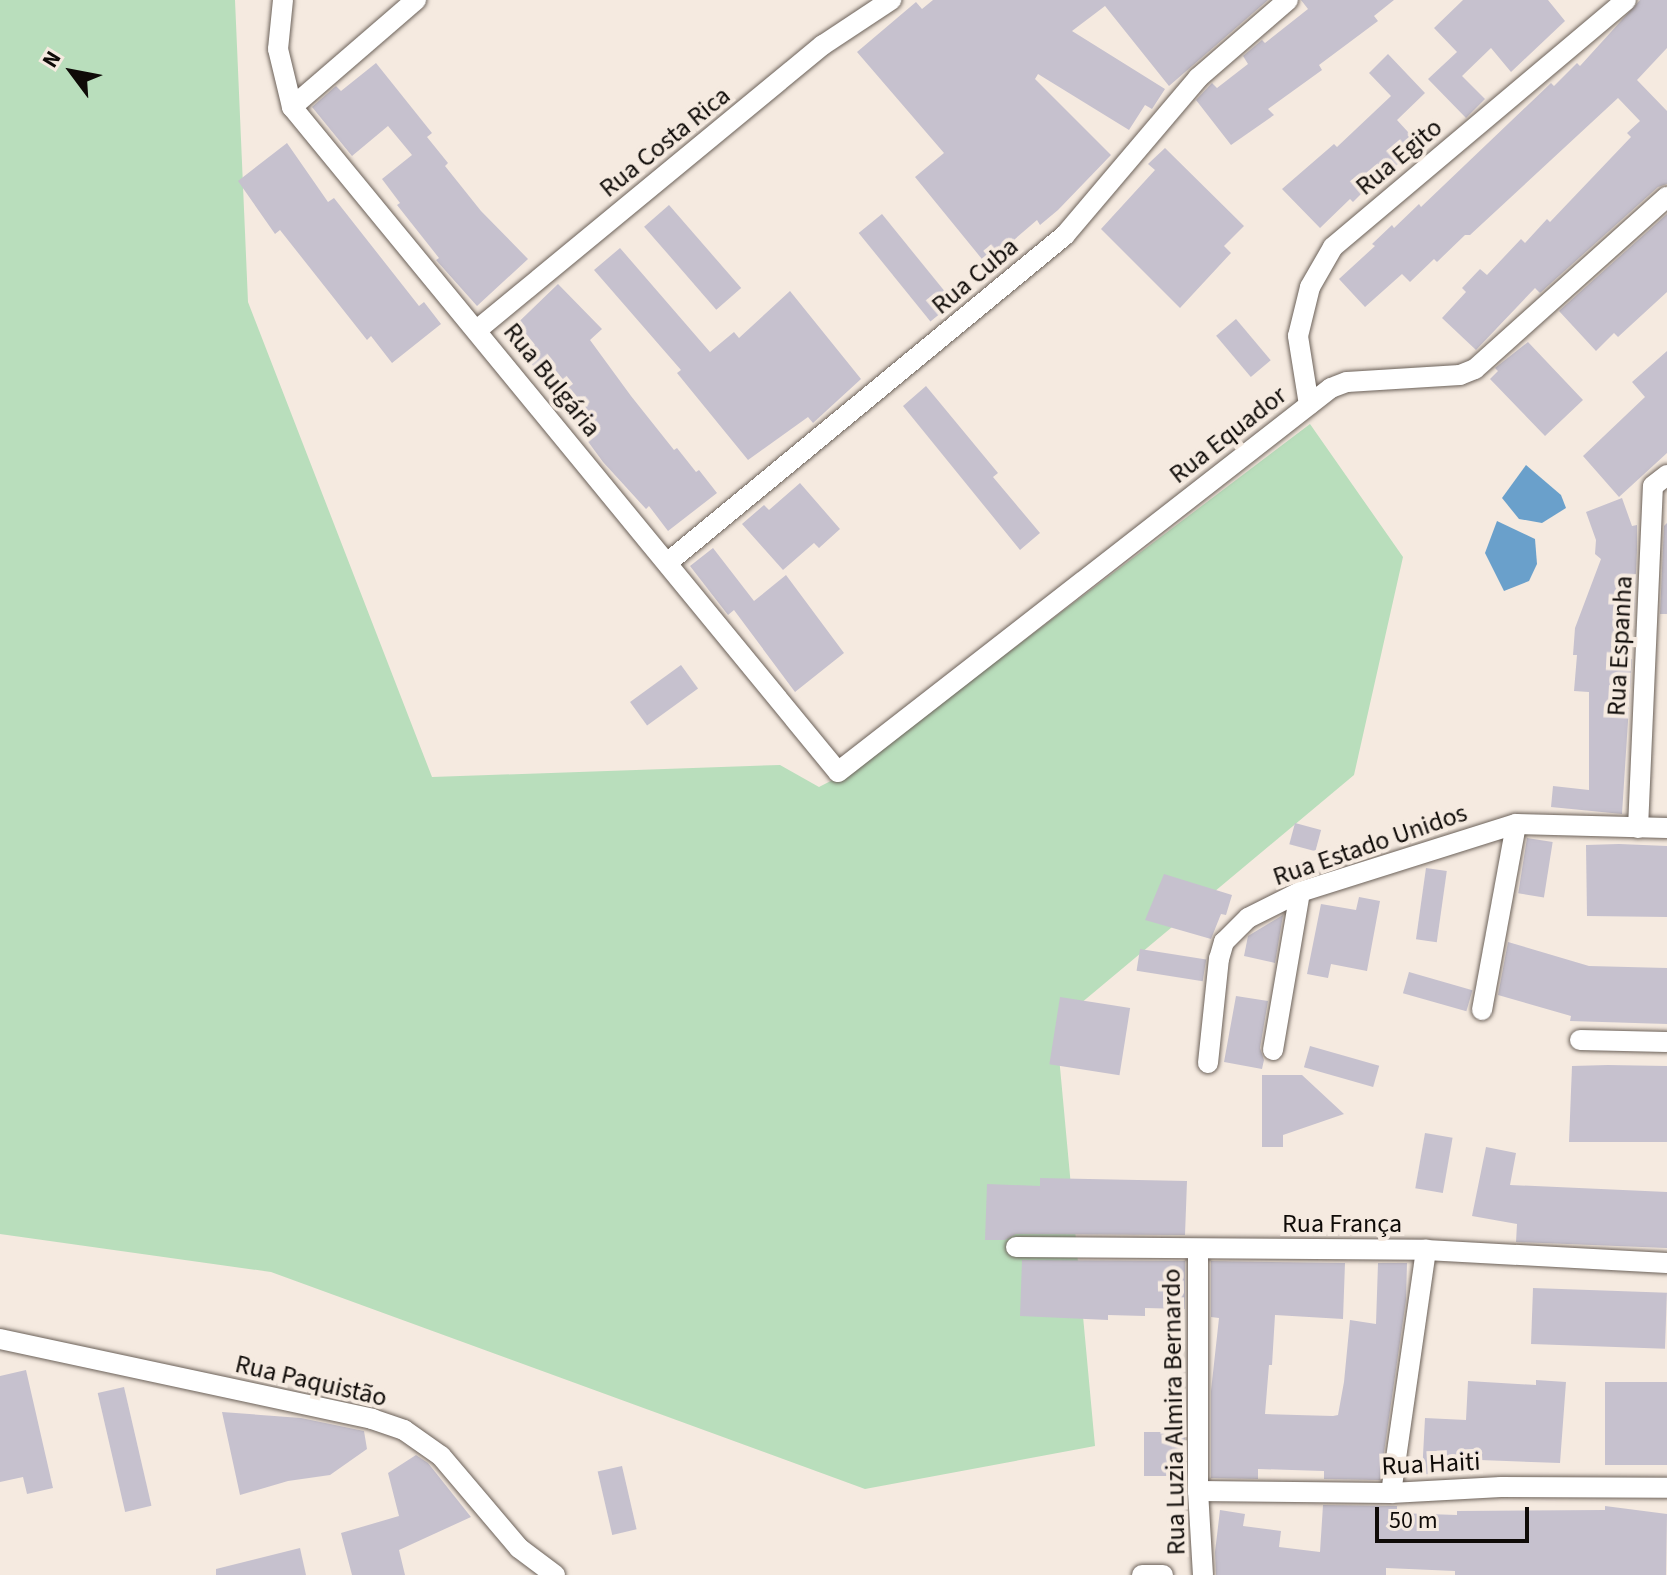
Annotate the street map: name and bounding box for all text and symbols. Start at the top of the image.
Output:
north arrow [32,32,112,112]
text: N [34,45,69,74]
street label: Rua Costa Rica [593,80,737,204]
street label: Rua Egito [1350,112,1448,202]
street label: Rua Cuba [925,231,1025,321]
street label: Rua Bulgária [497,317,607,443]
street label: Rua Equador [1163,380,1293,490]
street label: Rua Espanha [1601,575,1639,717]
street label: Rua Estado Unidos [1269,797,1471,893]
street label: Rua França [1282,1208,1402,1240]
street label: Rua Luzia Almira Bernardo [1156,1268,1192,1556]
street label: Rua Paquistão [232,1348,390,1414]
street label: Rua Haiti [1381,1446,1481,1482]
scale bar [1379,1491,1533,1541]
text: 50 m [1389,1503,1438,1538]

